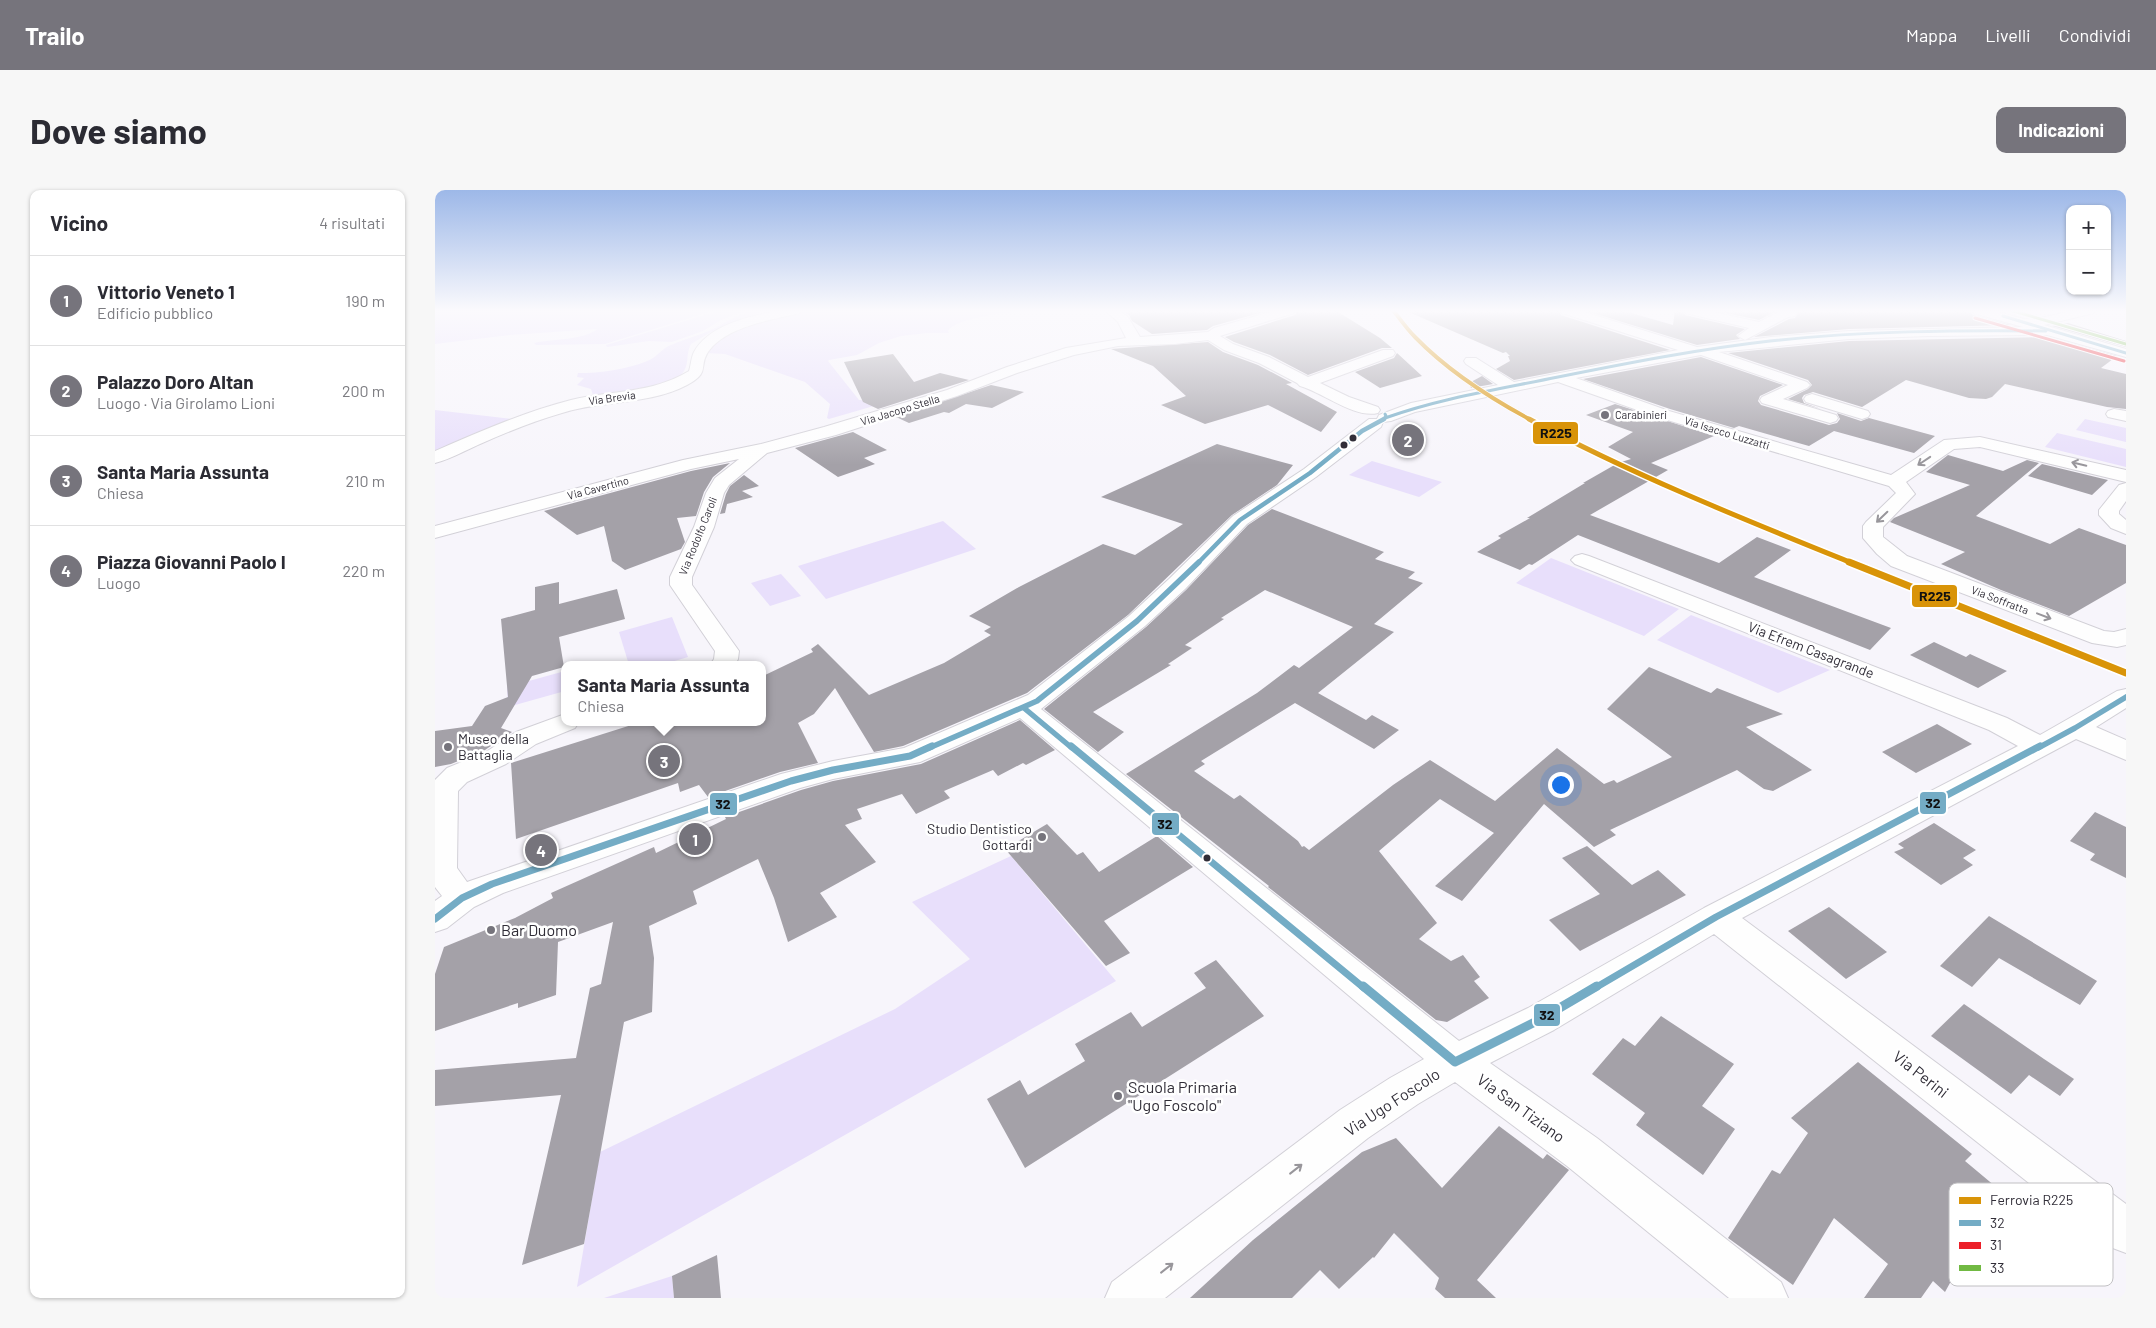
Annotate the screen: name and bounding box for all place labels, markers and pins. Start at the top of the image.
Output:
place label: Carabinieri [1615,408,1667,421]
marker: Carabinieri [1599,409,1611,421]
pin: 2 [1392,421,1424,459]
unlabelled marker [1348,433,1358,443]
unlabelled marker [1339,440,1349,450]
place label: Museo della Battaglia [458,730,529,763]
marker: Museo della Battaglia [442,741,454,753]
pin: 3 [648,742,680,780]
pin: 1 [679,820,711,858]
place label: Studio Dentistico Gottardi [927,820,1032,853]
pin: 4 [525,831,557,869]
marker: Studio Dentistico Gottardi [1036,831,1048,843]
unlabelled marker [1202,853,1212,863]
place label: Bar Duomo [501,920,577,939]
marker: Bar Duomo [485,924,497,936]
place label: Scuola Primaria "Ugo Foscolo" [1128,1077,1237,1114]
marker: Scuola Primaria "Ugo Foscolo" [1112,1090,1124,1102]

